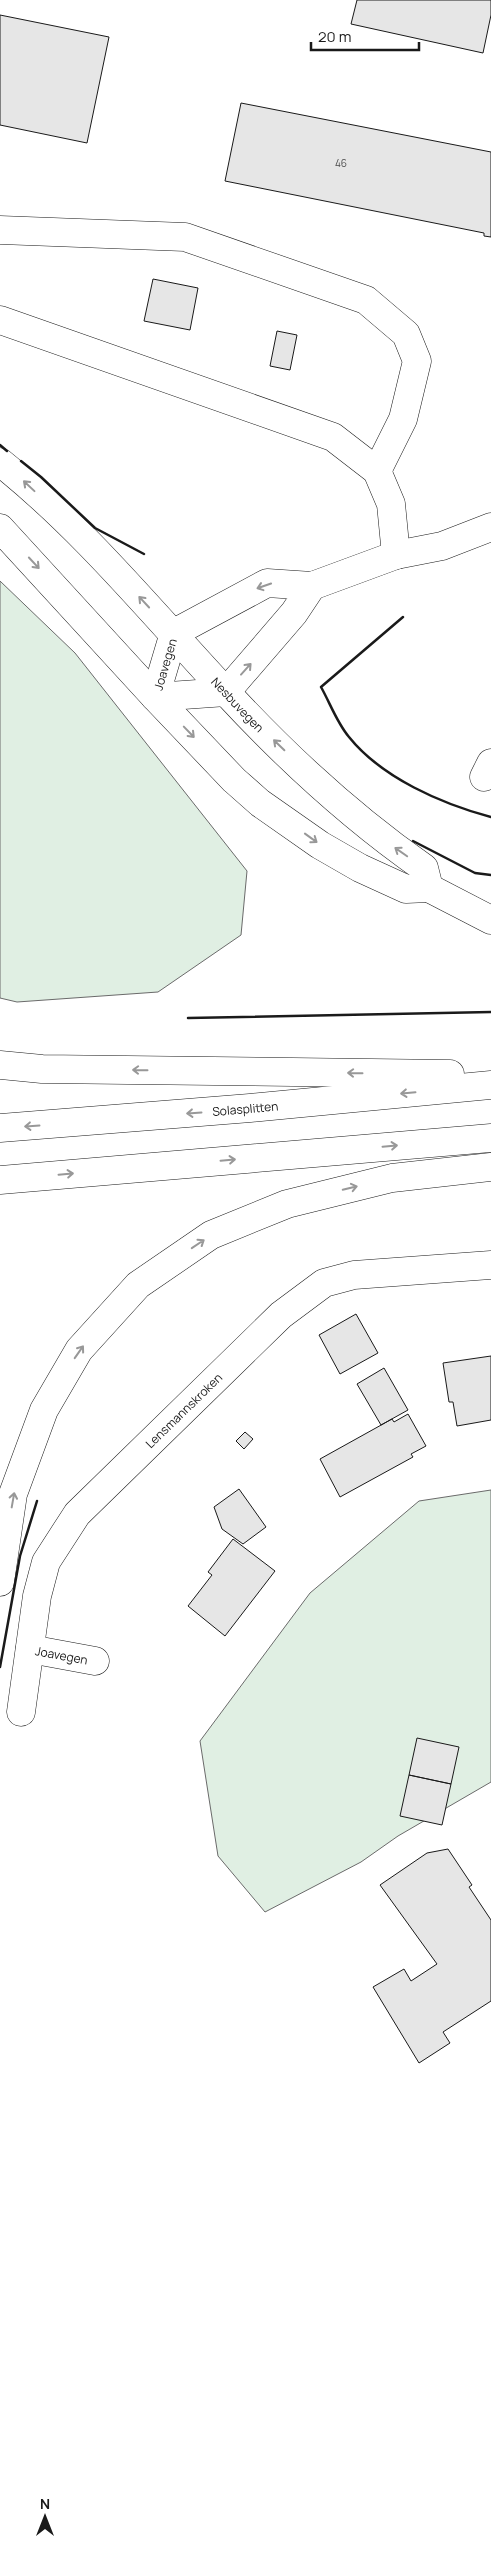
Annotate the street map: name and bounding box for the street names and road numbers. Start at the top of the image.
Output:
street label: Joavegen [149,636,180,692]
street label: Nesbuvegen [208,673,268,736]
street label: Solasplitten [212,1097,279,1119]
street label: Lensmannskroken [141,1369,225,1452]
street label: Joavegen [34,1642,89,1668]

